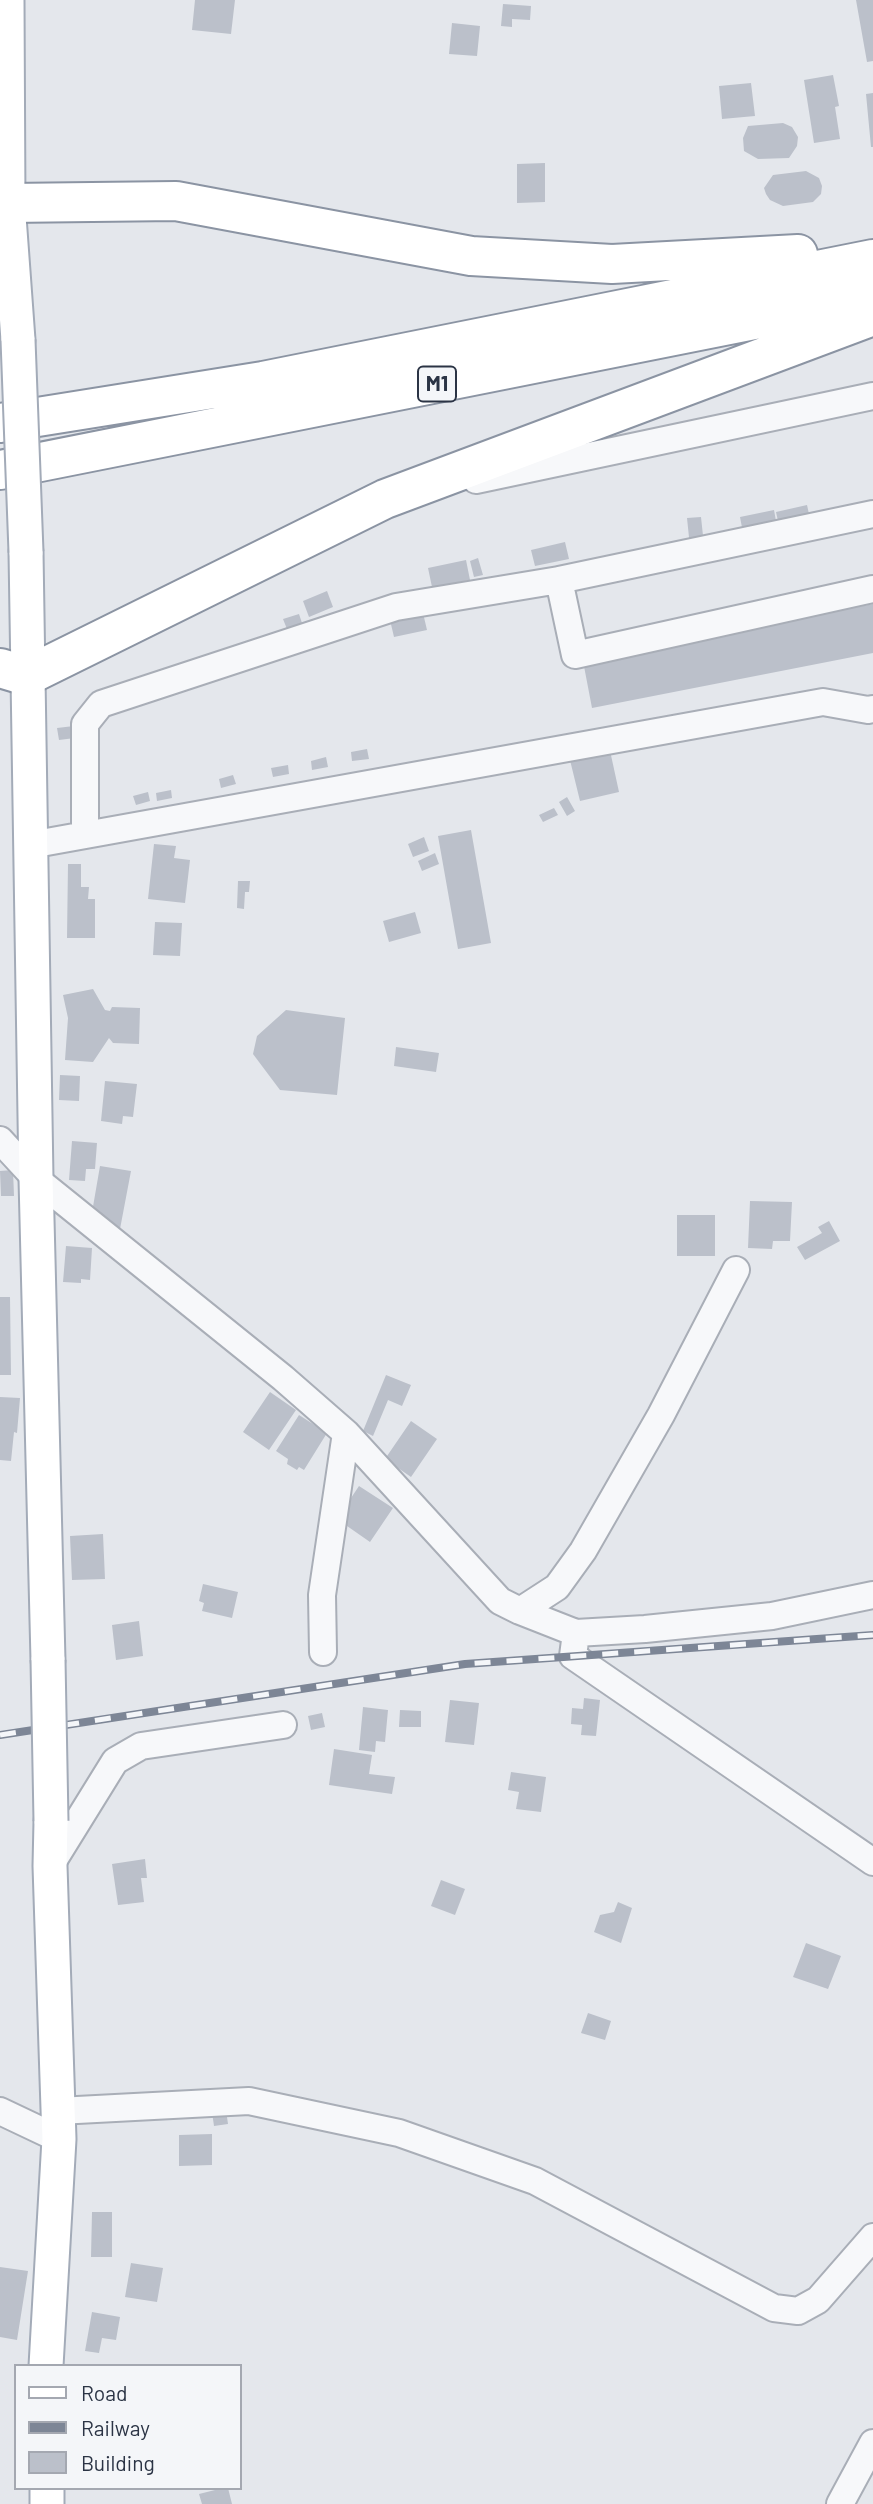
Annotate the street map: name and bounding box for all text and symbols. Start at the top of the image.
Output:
road number: M1 [418,366,456,402]
legend [14,2364,242,2490]
text: Road [81,2380,127,2405]
text: Railway [81,2415,150,2440]
text: Building [81,2450,155,2475]

